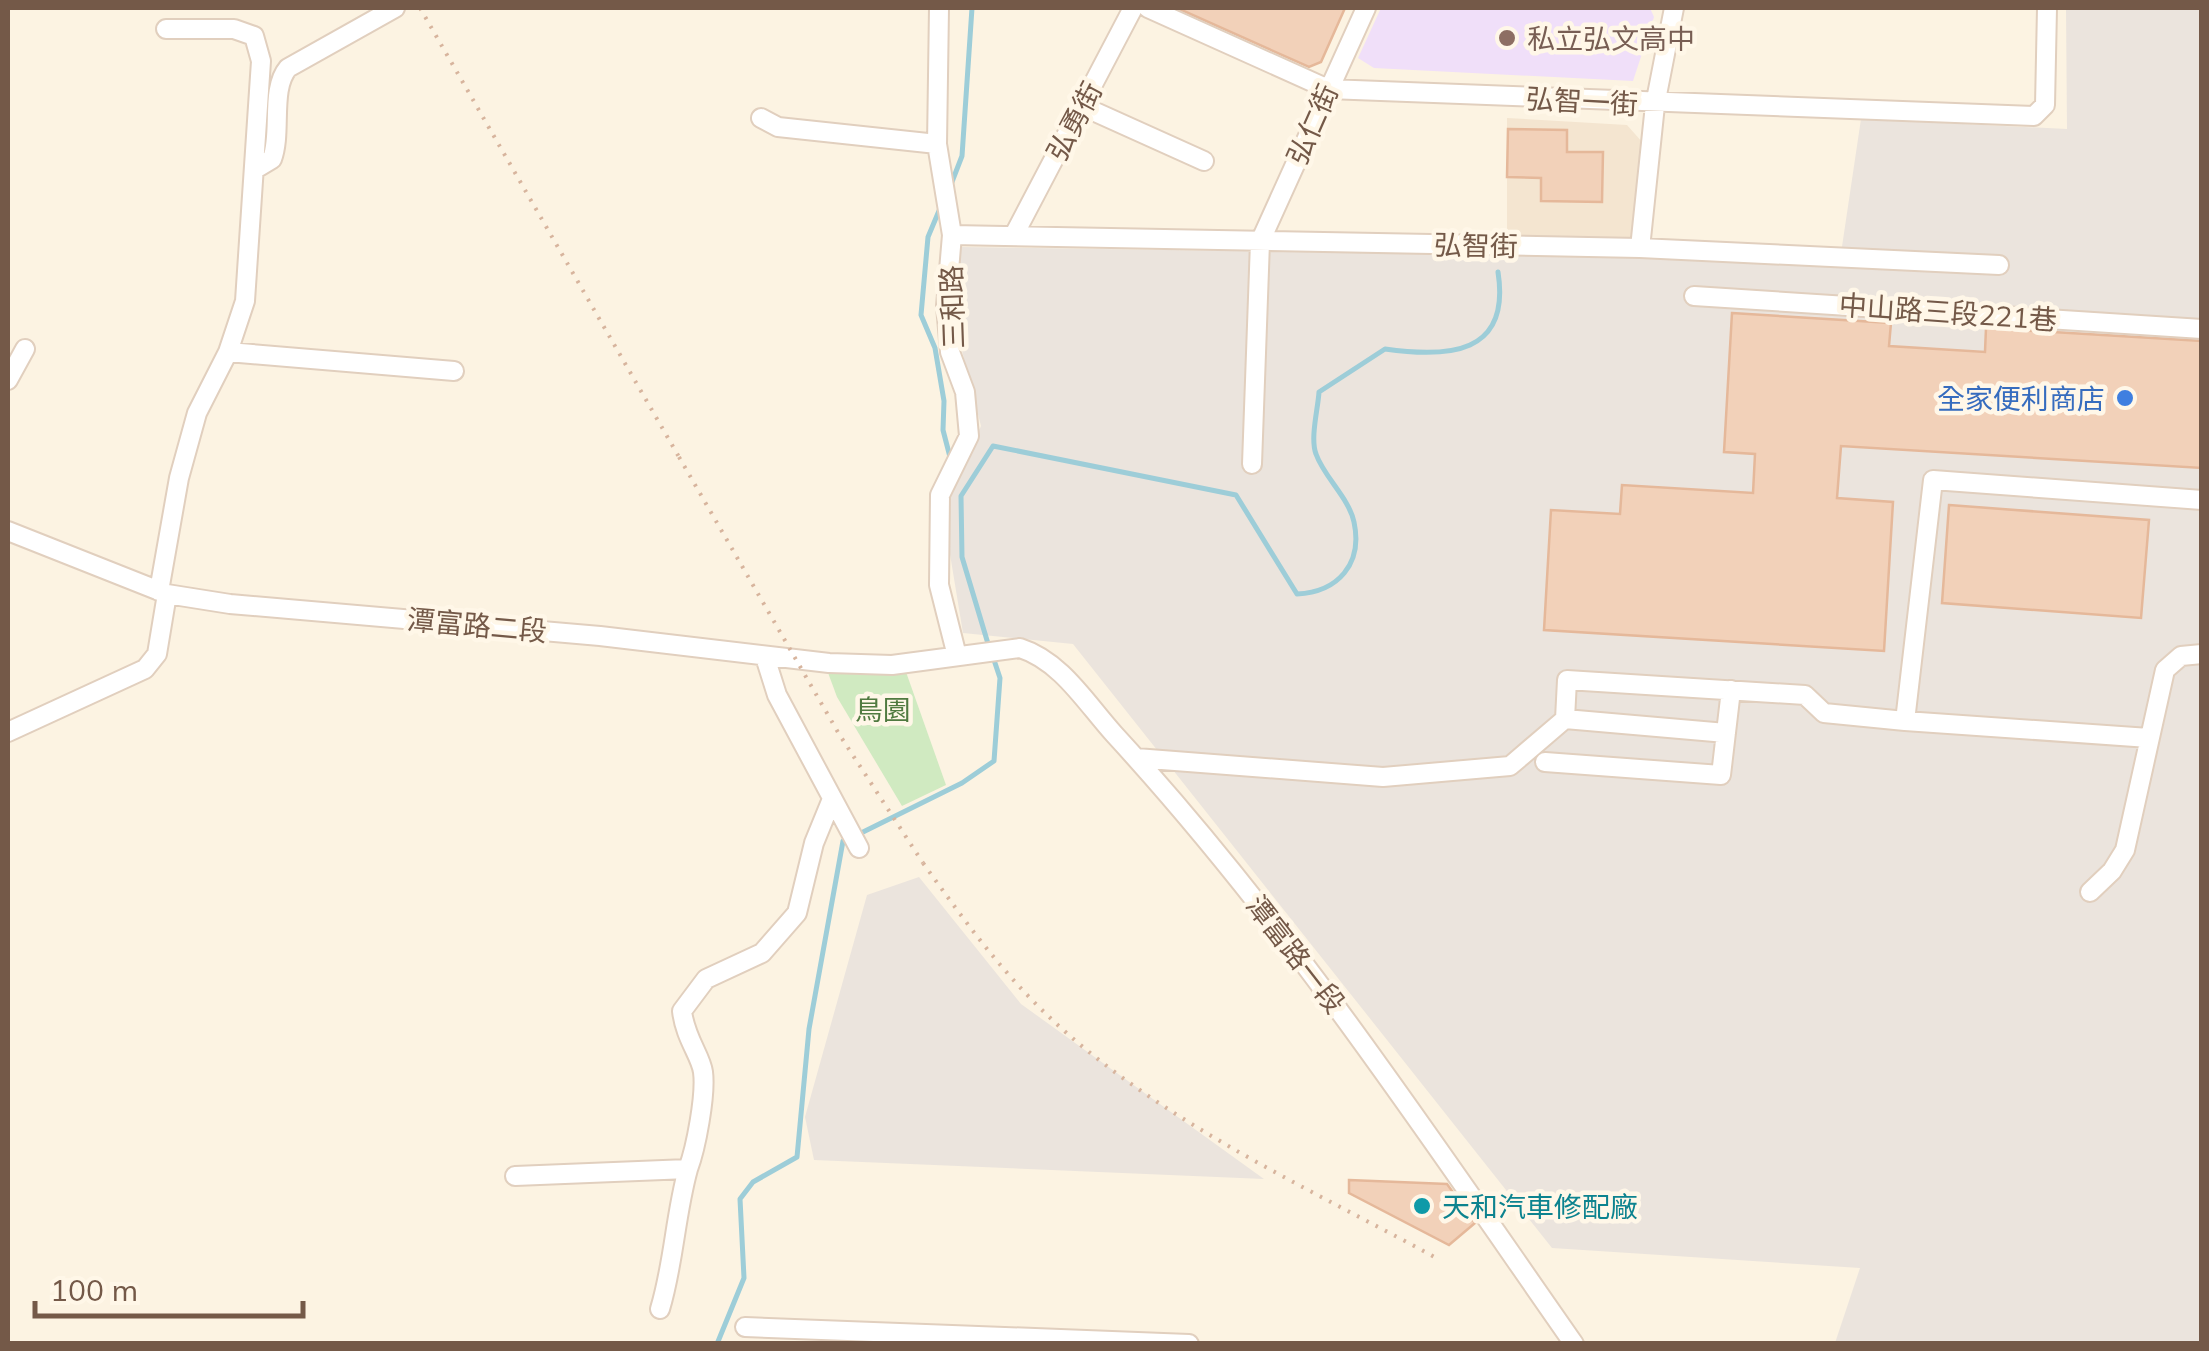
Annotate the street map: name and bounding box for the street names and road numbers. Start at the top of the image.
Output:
street label: 弘勇街 [1039,76,1109,166]
street label: 弘仁街 [1279,79,1345,169]
street label: 弘智一街 [1525,81,1639,121]
street label: 弘智街 [1434,227,1518,263]
street label: 三和路 [933,264,971,350]
street label: 中山路三段221巷 [1838,287,2058,337]
street label: 潭富路二段 [406,601,548,649]
street label: 潭富路一段 [1239,888,1353,1020]

